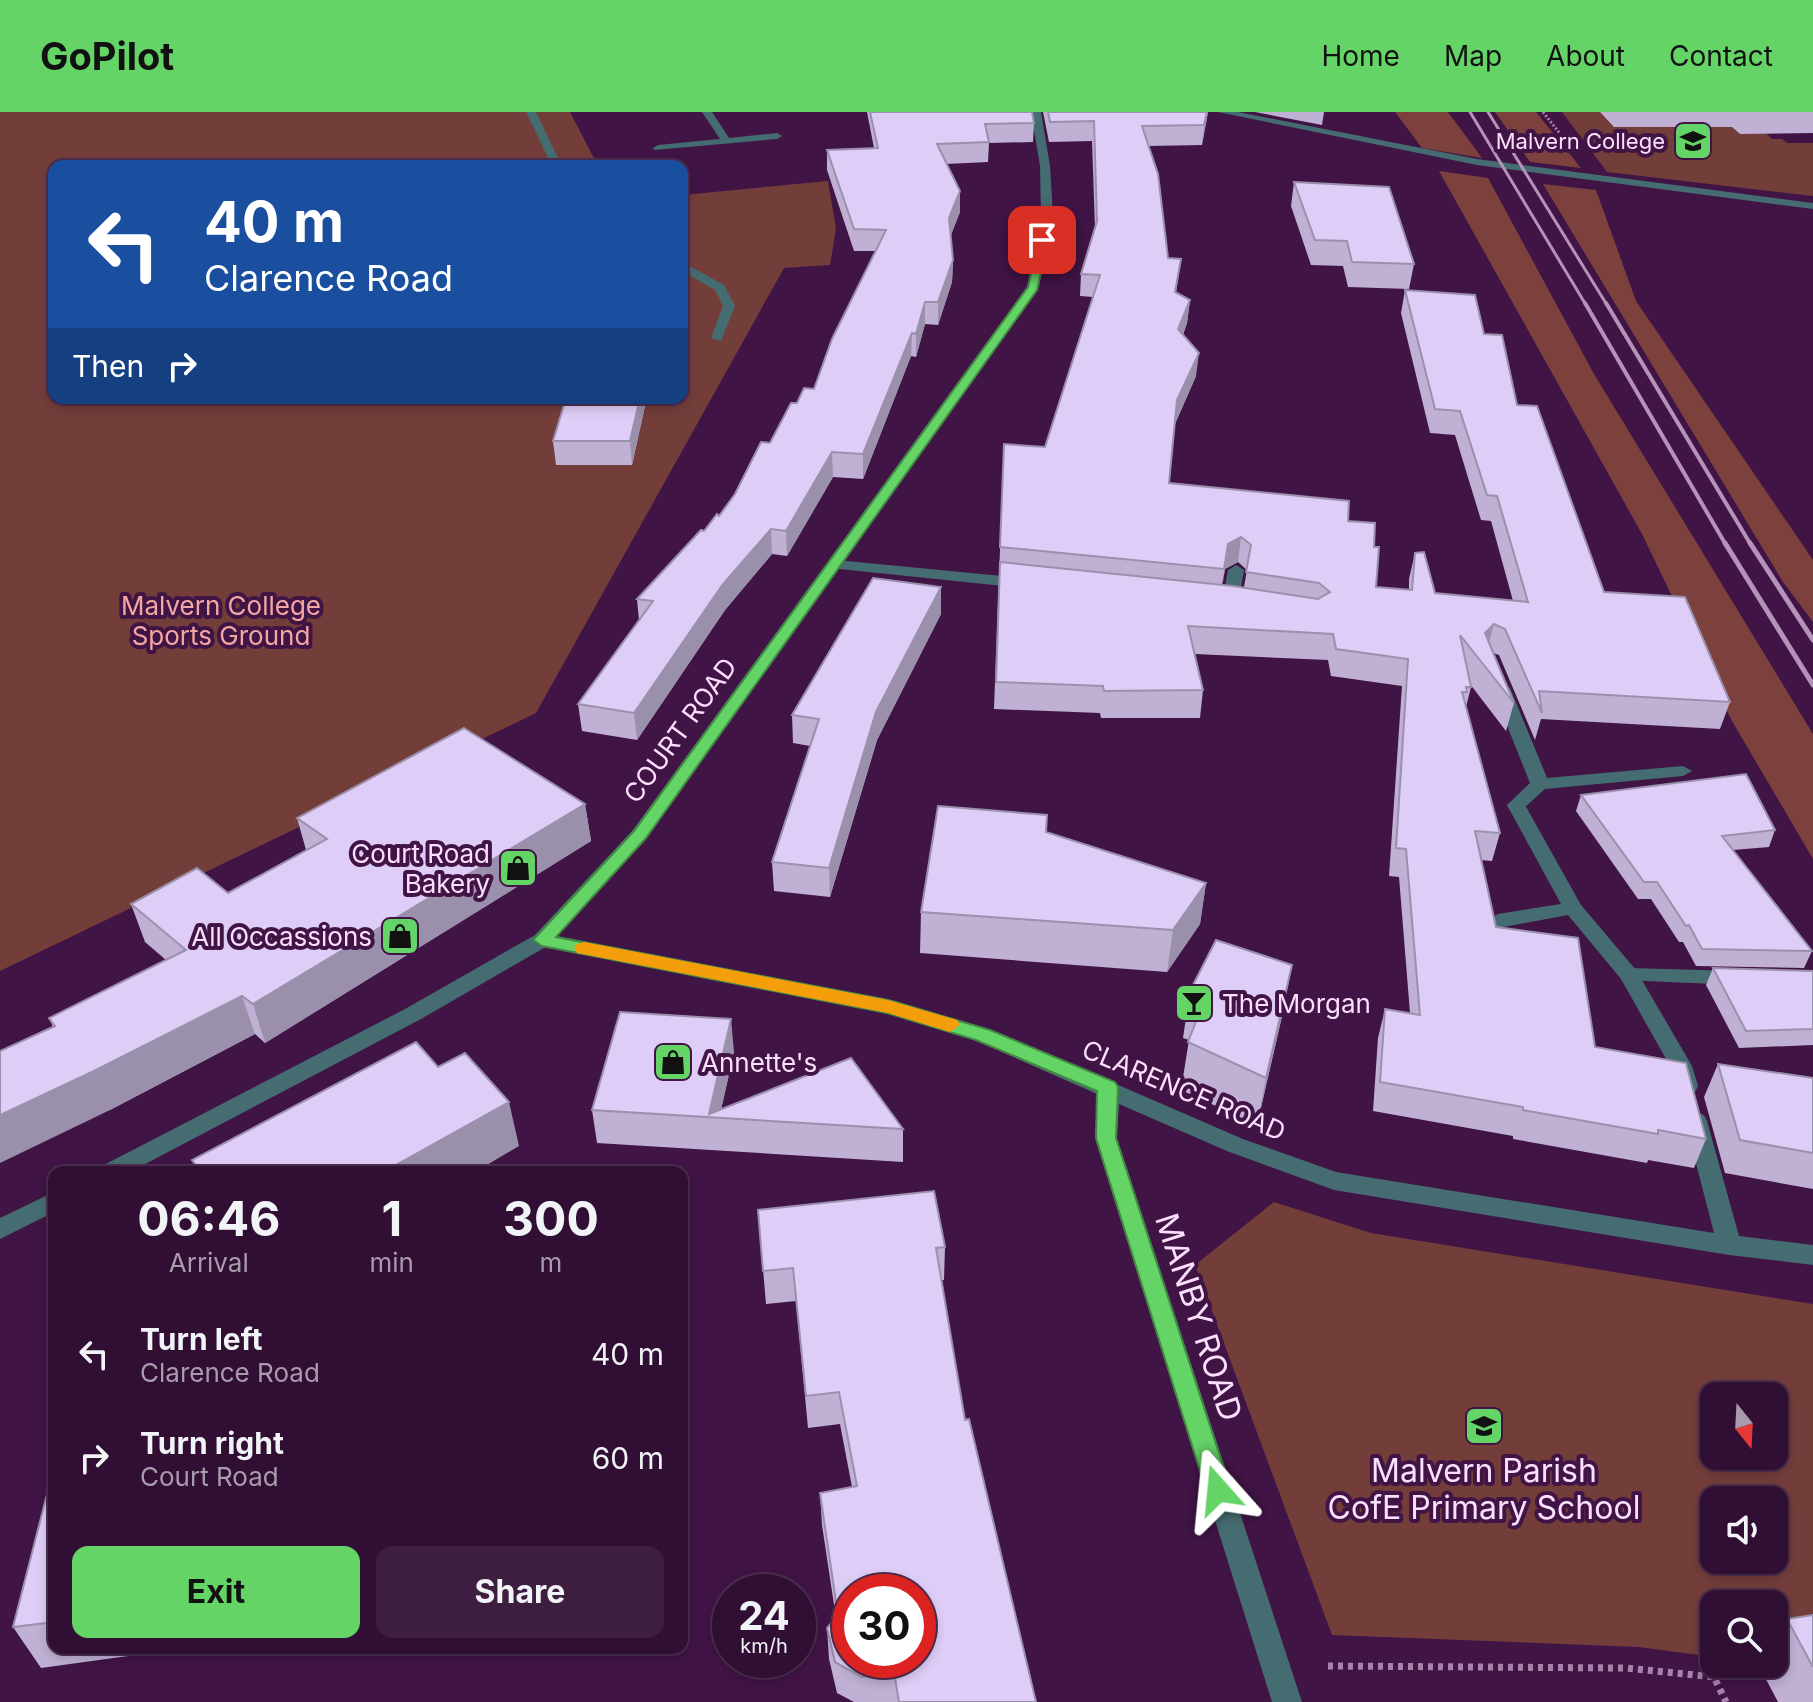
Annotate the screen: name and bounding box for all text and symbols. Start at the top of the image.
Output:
text: GoPilot [40,33,174,79]
text: Home [1321,39,1400,73]
text: Map [1444,39,1502,73]
text: About [1546,39,1625,73]
text: Contact [1669,39,1773,73]
school or university icon: Malvern College [1672,120,1714,162]
place label: Malvern College [1496,128,1665,154]
text: 40 m [204,188,344,256]
icon: left [72,192,176,296]
pin [1008,206,1076,274]
icon: arrive [1020,218,1064,262]
text: Clarence Road [204,256,453,300]
icon: right [160,344,204,388]
text: Then [72,348,144,384]
park label: Malvern College Sports Ground [121,590,321,651]
street label: COURT ROAD [617,652,743,808]
place label: Court Road Bakery [351,838,490,899]
shop icon: Court Road Bakery [497,847,539,889]
shop icon: All Occassions [379,915,421,957]
place label: All Occassions [191,921,372,952]
bar icon: The Morgan [1173,982,1215,1024]
place label: The Morgan [1222,988,1371,1019]
street label: CLARENCE ROAD [1078,1033,1290,1147]
shop icon: Annette's [652,1041,694,1083]
place label: Annette's [701,1047,817,1078]
text: 06:46 [137,1189,280,1248]
text: 1 [381,1189,402,1248]
text: 300 [503,1189,599,1248]
street label: MANBY ROAD [1147,1208,1251,1426]
text: Arrival [169,1247,249,1278]
text: min [370,1247,414,1278]
text: m [540,1247,562,1278]
text: Turn left [140,1321,262,1357]
icon: left [72,1332,116,1376]
text: 40 m [591,1336,664,1372]
text: Clarence Road [140,1357,320,1388]
north arrow [1700,1382,1788,1470]
map controls [1700,1382,1788,1678]
school or university icon: Malvern Parish CofE Primary School [1463,1405,1505,1447]
text: Turn right [140,1425,284,1461]
icon: right [72,1436,116,1480]
text: 60 m [592,1440,664,1476]
position arrow [1176,1448,1260,1532]
place label: Malvern Parish CofE Primary School [1328,1451,1640,1527]
text: Court Road [140,1461,279,1492]
button: sound [1700,1486,1788,1574]
button: Exit [72,1546,360,1638]
button: Share [376,1546,664,1638]
speed limit sign: 30 [832,1574,936,1678]
button: search [1700,1590,1788,1678]
text: 24 [738,1591,790,1640]
text: km/h [740,1634,788,1658]

